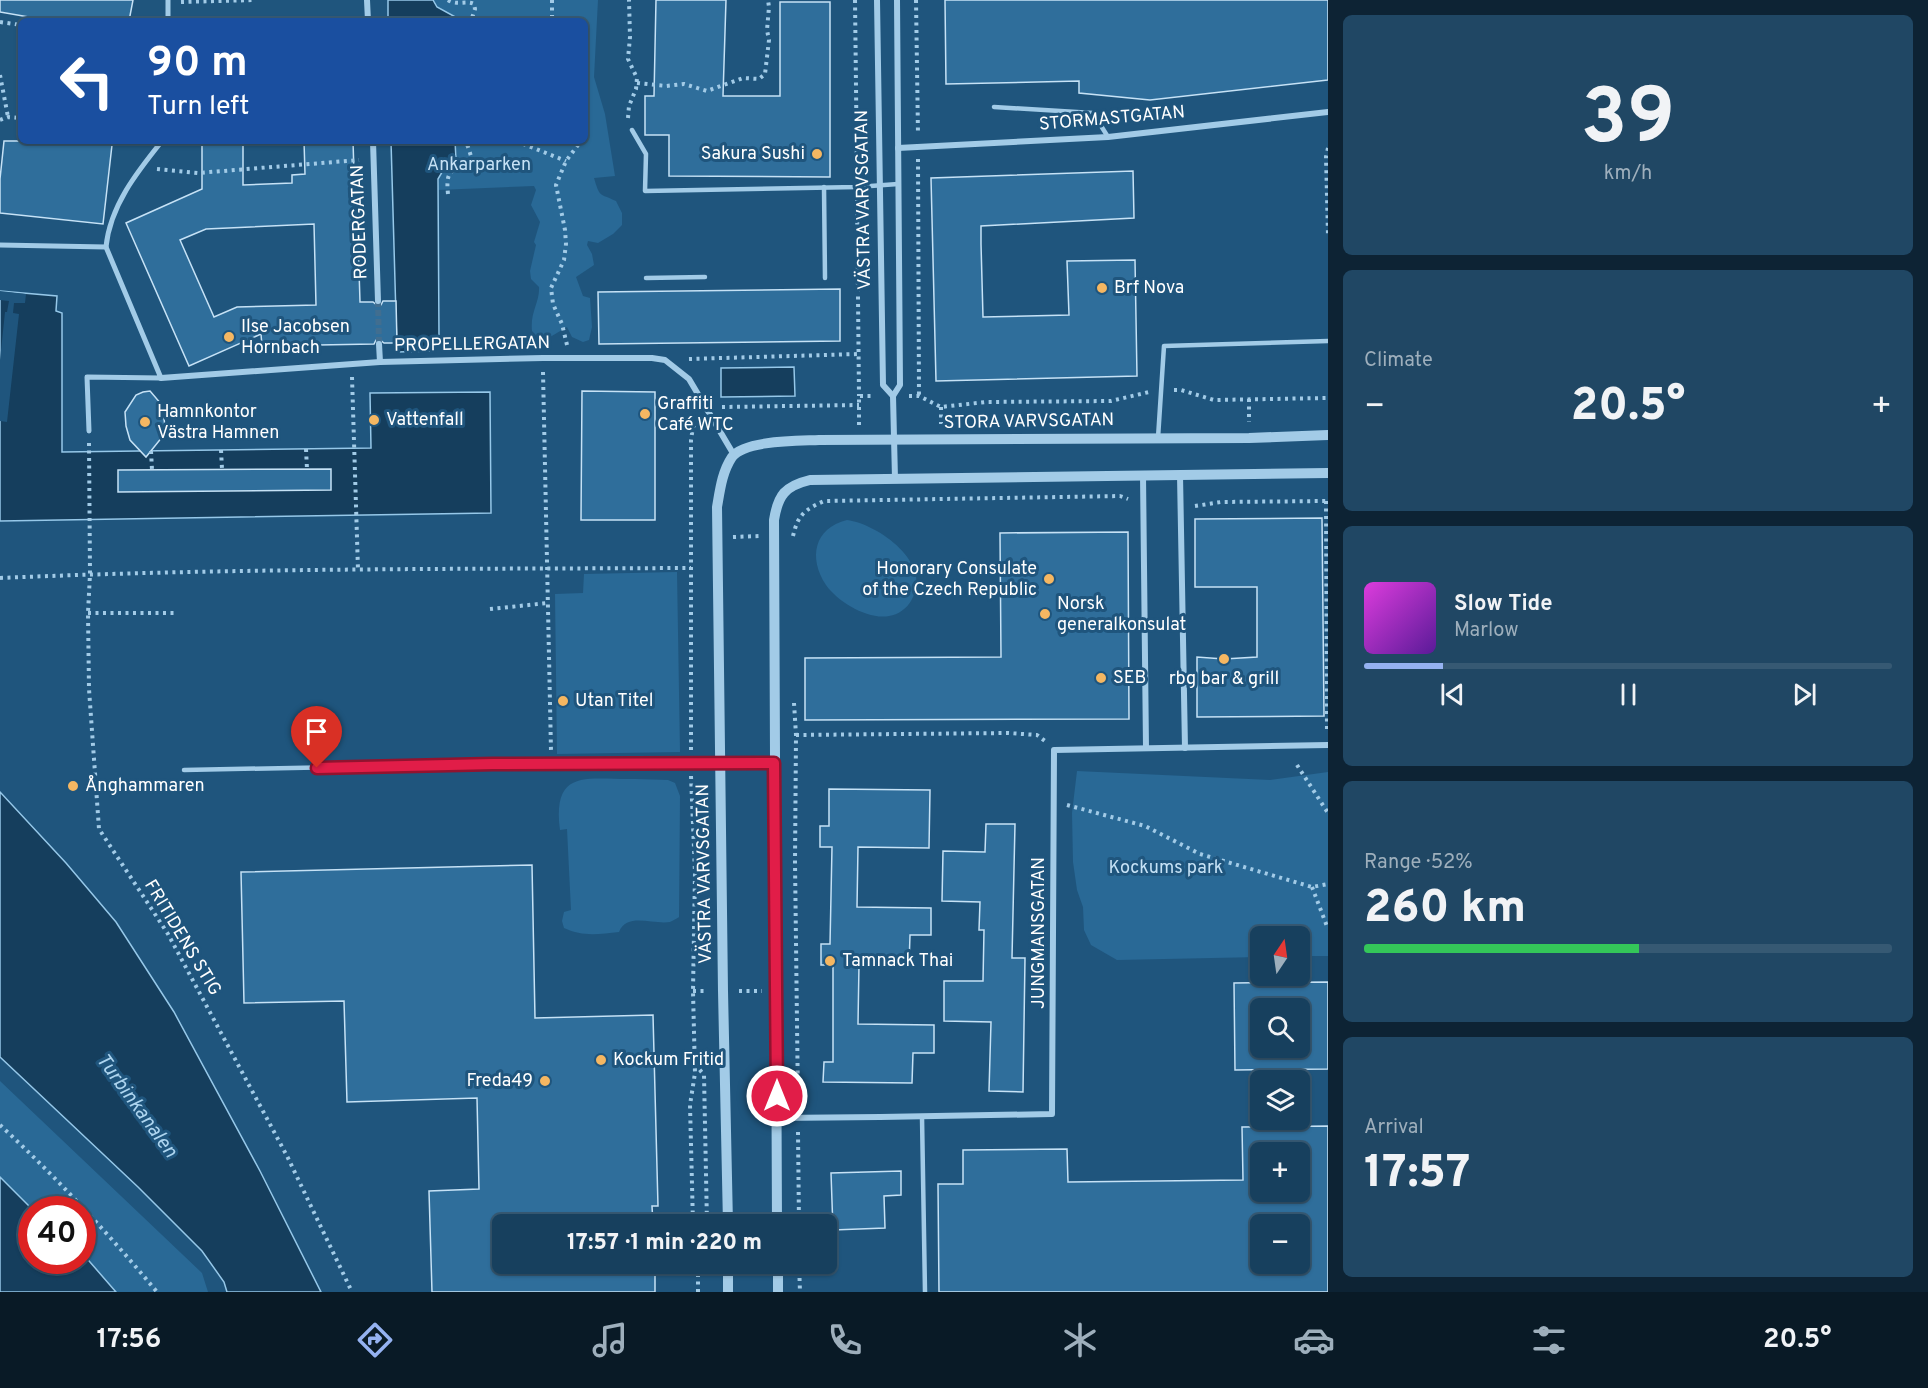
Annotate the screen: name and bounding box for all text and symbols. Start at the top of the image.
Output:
text: 90 m [147,38,248,91]
icon: left [48,42,126,120]
text: 39 [1581,72,1675,171]
text: Turn left [147,90,249,124]
street label: STORMASTGATAN [1038,101,1186,137]
street label: VÄSTRA VARVSGATAN [849,110,877,290]
place label: Sakura Sushi [701,143,805,166]
marker: Sakura Sushi [810,147,824,161]
park label: Ankarparken [427,154,531,177]
text: km/h [1604,161,1652,187]
street label: RODERGATAN [347,164,373,280]
place label: Brf Nova [1114,277,1184,300]
marker: Brf Nova [1095,281,1109,295]
place label: Ilse Jacobsen Hornbach [241,316,350,360]
marker: Ilse Jacobsen Hornbach [222,330,236,344]
street label: PROPELLERGATAN [394,332,550,358]
text: Climate [1364,348,1433,374]
text: 20.5° [1571,379,1685,436]
text: − [1364,387,1385,429]
text: + [1871,387,1892,429]
place label: Graffiti Café WTC [657,393,734,437]
place label: Hamnkontor Västra Hamnen [157,401,279,445]
marker: Graffiti Café WTC [638,407,652,421]
place label: Vattenfall [386,409,464,432]
street label: STORA VARVSGATAN [944,409,1114,435]
marker: Vattenfall [367,413,381,427]
marker: Hamnkontor Västra Hamnen [138,415,152,429]
place label: Honorary Consulate of the Czech Republic [862,558,1037,602]
marker: Honorary Consulate of the Czech Republic [1042,572,1056,586]
text: Slow Tide [1454,591,1553,618]
place label: Norsk generalkonsulat [1057,593,1186,637]
marker: Norsk generalkonsulat [1038,607,1052,621]
text: Marlow [1454,618,1518,644]
marker: rbg bar & grill [1217,652,1231,666]
place label: SEB [1113,667,1146,690]
place label: rbg bar & grill [1169,668,1279,691]
marker: SEB [1094,671,1108,685]
icon: previous [1436,678,1469,711]
icon: pause [1612,678,1645,711]
icon: next [1788,678,1821,711]
place label: Utan Titel [575,690,653,713]
marker: Utan Titel [556,694,570,708]
pin [291,706,342,768]
icon: arrive [300,715,333,748]
place label: Ånghammaren [85,775,205,798]
marker: Ånghammaren [66,779,80,793]
street label: VÄSTRA VARVSGATAN [690,784,718,964]
text: Range · 52% [1364,850,1473,876]
street label: JUNGMANSGATAN [1028,857,1051,1009]
park label: Kockums park [1109,857,1223,880]
street label: FRITIDENS STIG [138,876,226,1000]
text: 260 km [1364,881,1526,938]
north arrow [1250,926,1310,986]
map controls [1250,926,1310,1274]
place label: Tamnack Thai [842,950,953,973]
marker: Tamnack Thai [823,954,837,968]
button: search [1250,998,1310,1058]
water label: Turbinkanalen [89,1049,183,1163]
place label: Kockum Fritid [613,1049,724,1072]
marker: Kockum Fritid [594,1053,608,1067]
position arrow [745,1064,809,1128]
place label: Freda49 [466,1070,533,1093]
button: layers [1250,1070,1310,1130]
marker: Freda49 [538,1074,552,1088]
text: Arrival [1364,1115,1424,1141]
button: + [1250,1142,1310,1202]
text: 17:57 [1364,1146,1470,1203]
speed limit sign: 40 [18,1196,96,1274]
button: − [1250,1214,1310,1274]
text: 17:57 · 1 min · 220 m [567,1230,762,1257]
icon: directions [354,1319,396,1361]
icon: music [589,1319,631,1361]
icon: phone [824,1319,866,1361]
icon: climate [1059,1319,1101,1361]
icon: car [1293,1319,1335,1361]
icon: filters [1528,1319,1570,1361]
text: 17:56 [96,1323,161,1357]
text: 20.5° [1763,1323,1832,1357]

